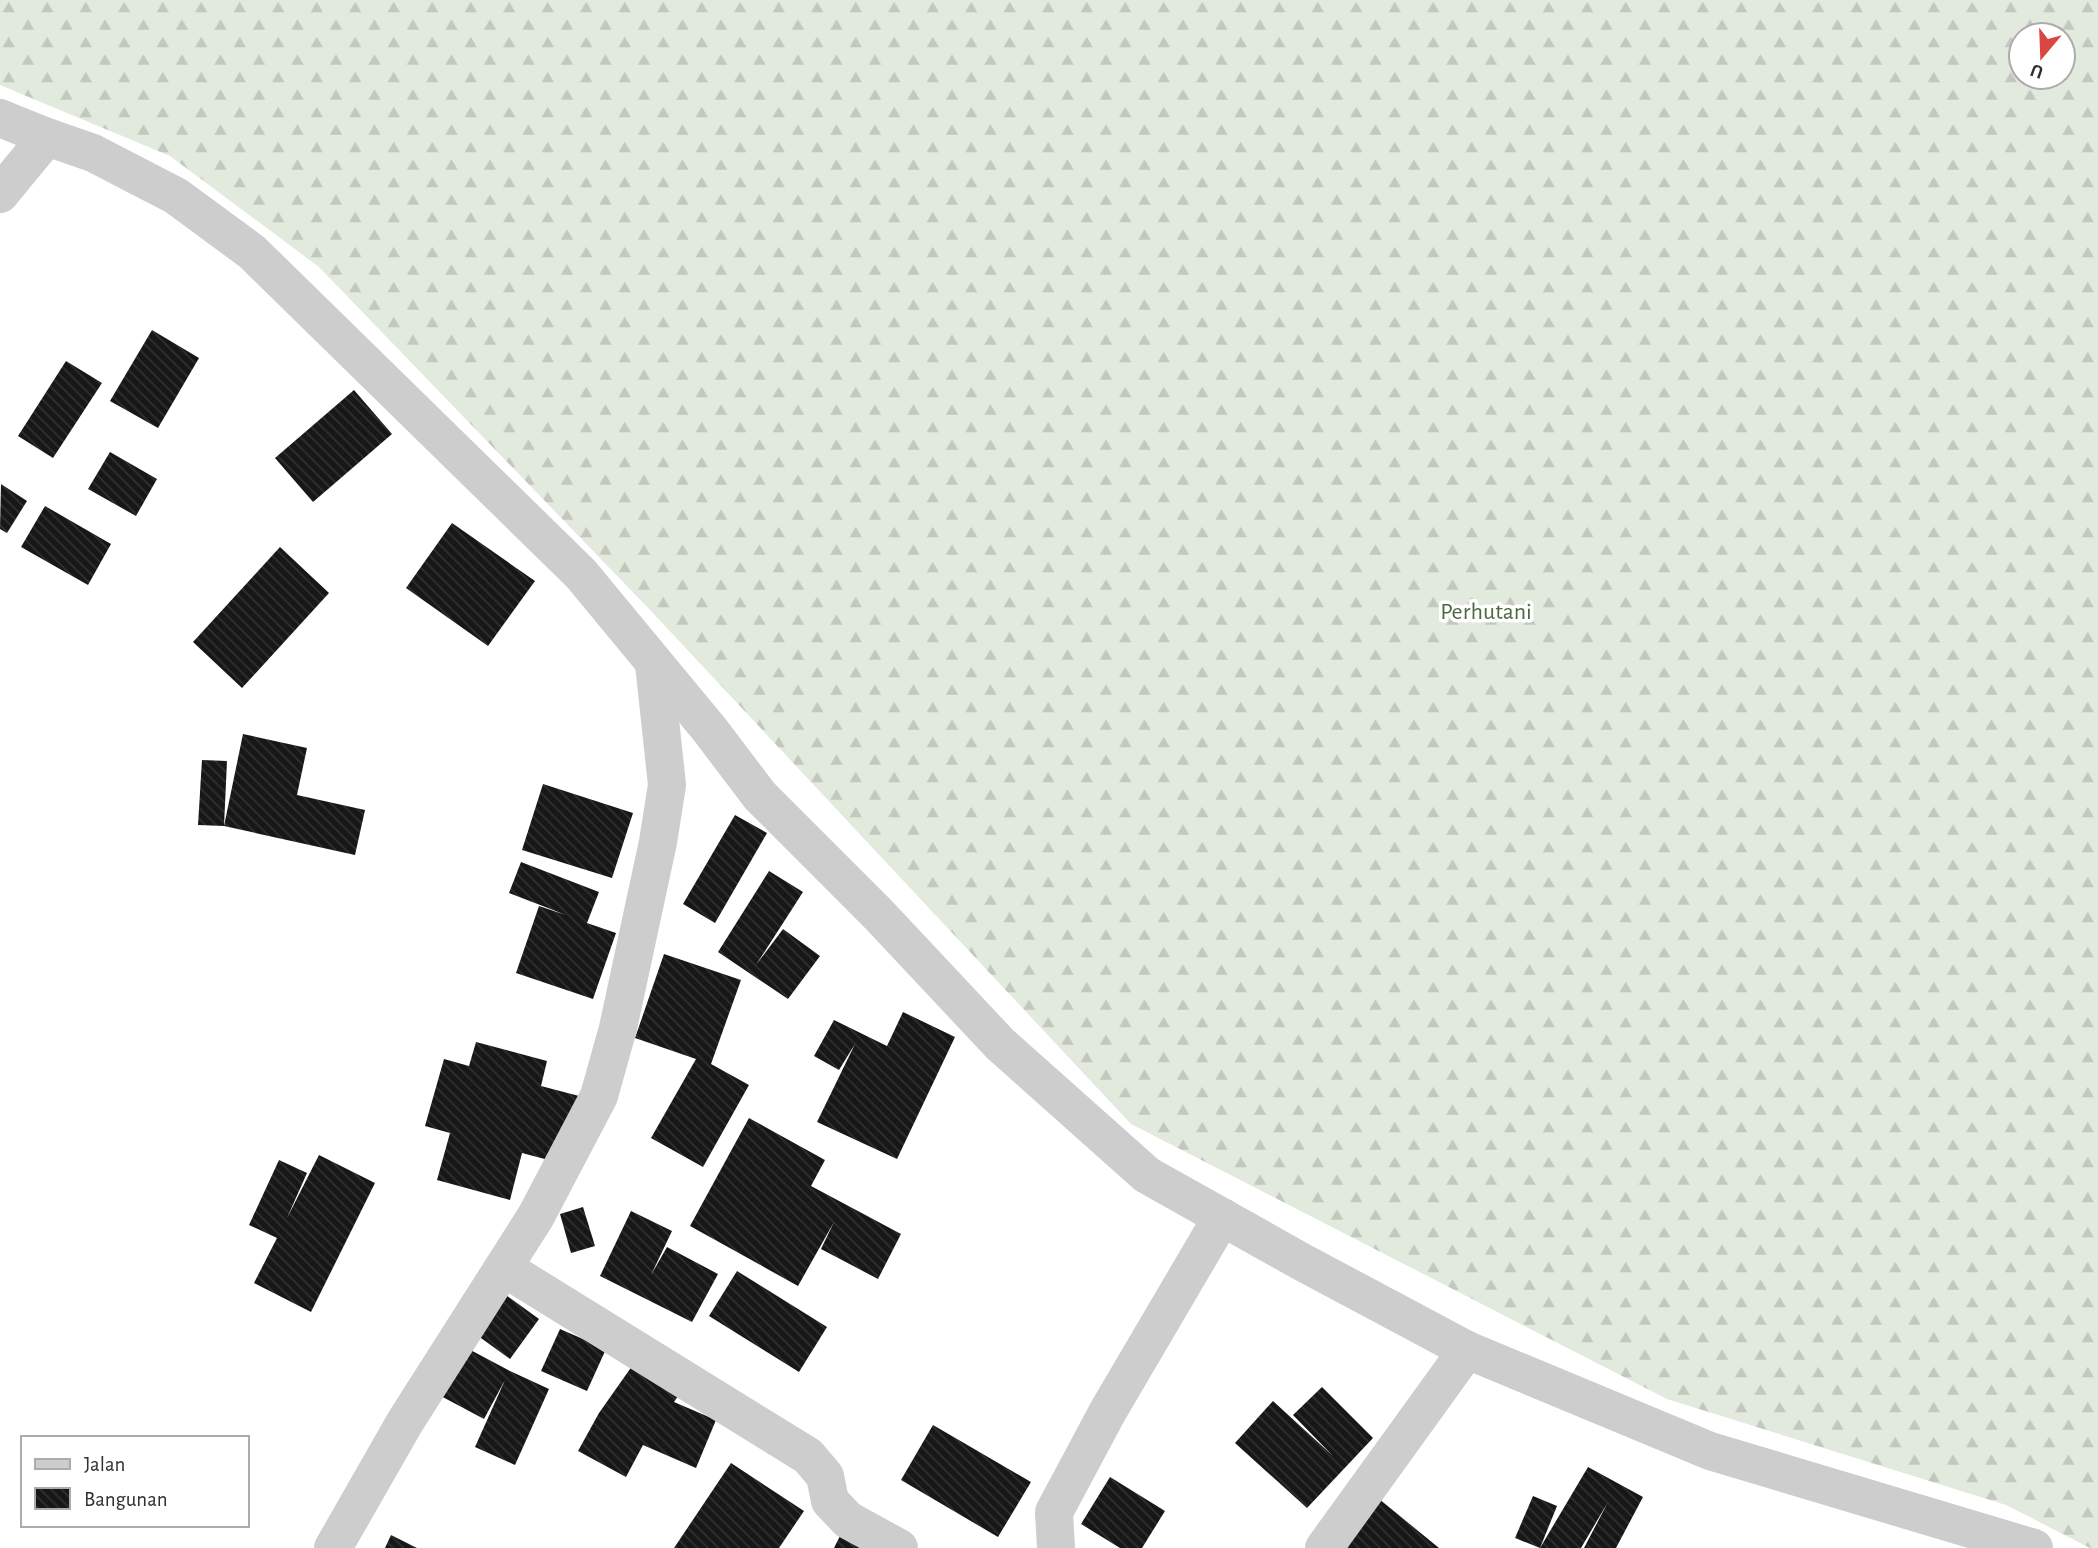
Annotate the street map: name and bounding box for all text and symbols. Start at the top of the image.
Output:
north arrow [2007,21,2077,91]
text: U [2028,60,2046,82]
park label: Perhutani [1440,600,1532,624]
legend [21,1436,248,1527]
text: Jalan [84,1454,125,1475]
text: Bangunan [84,1489,168,1510]

